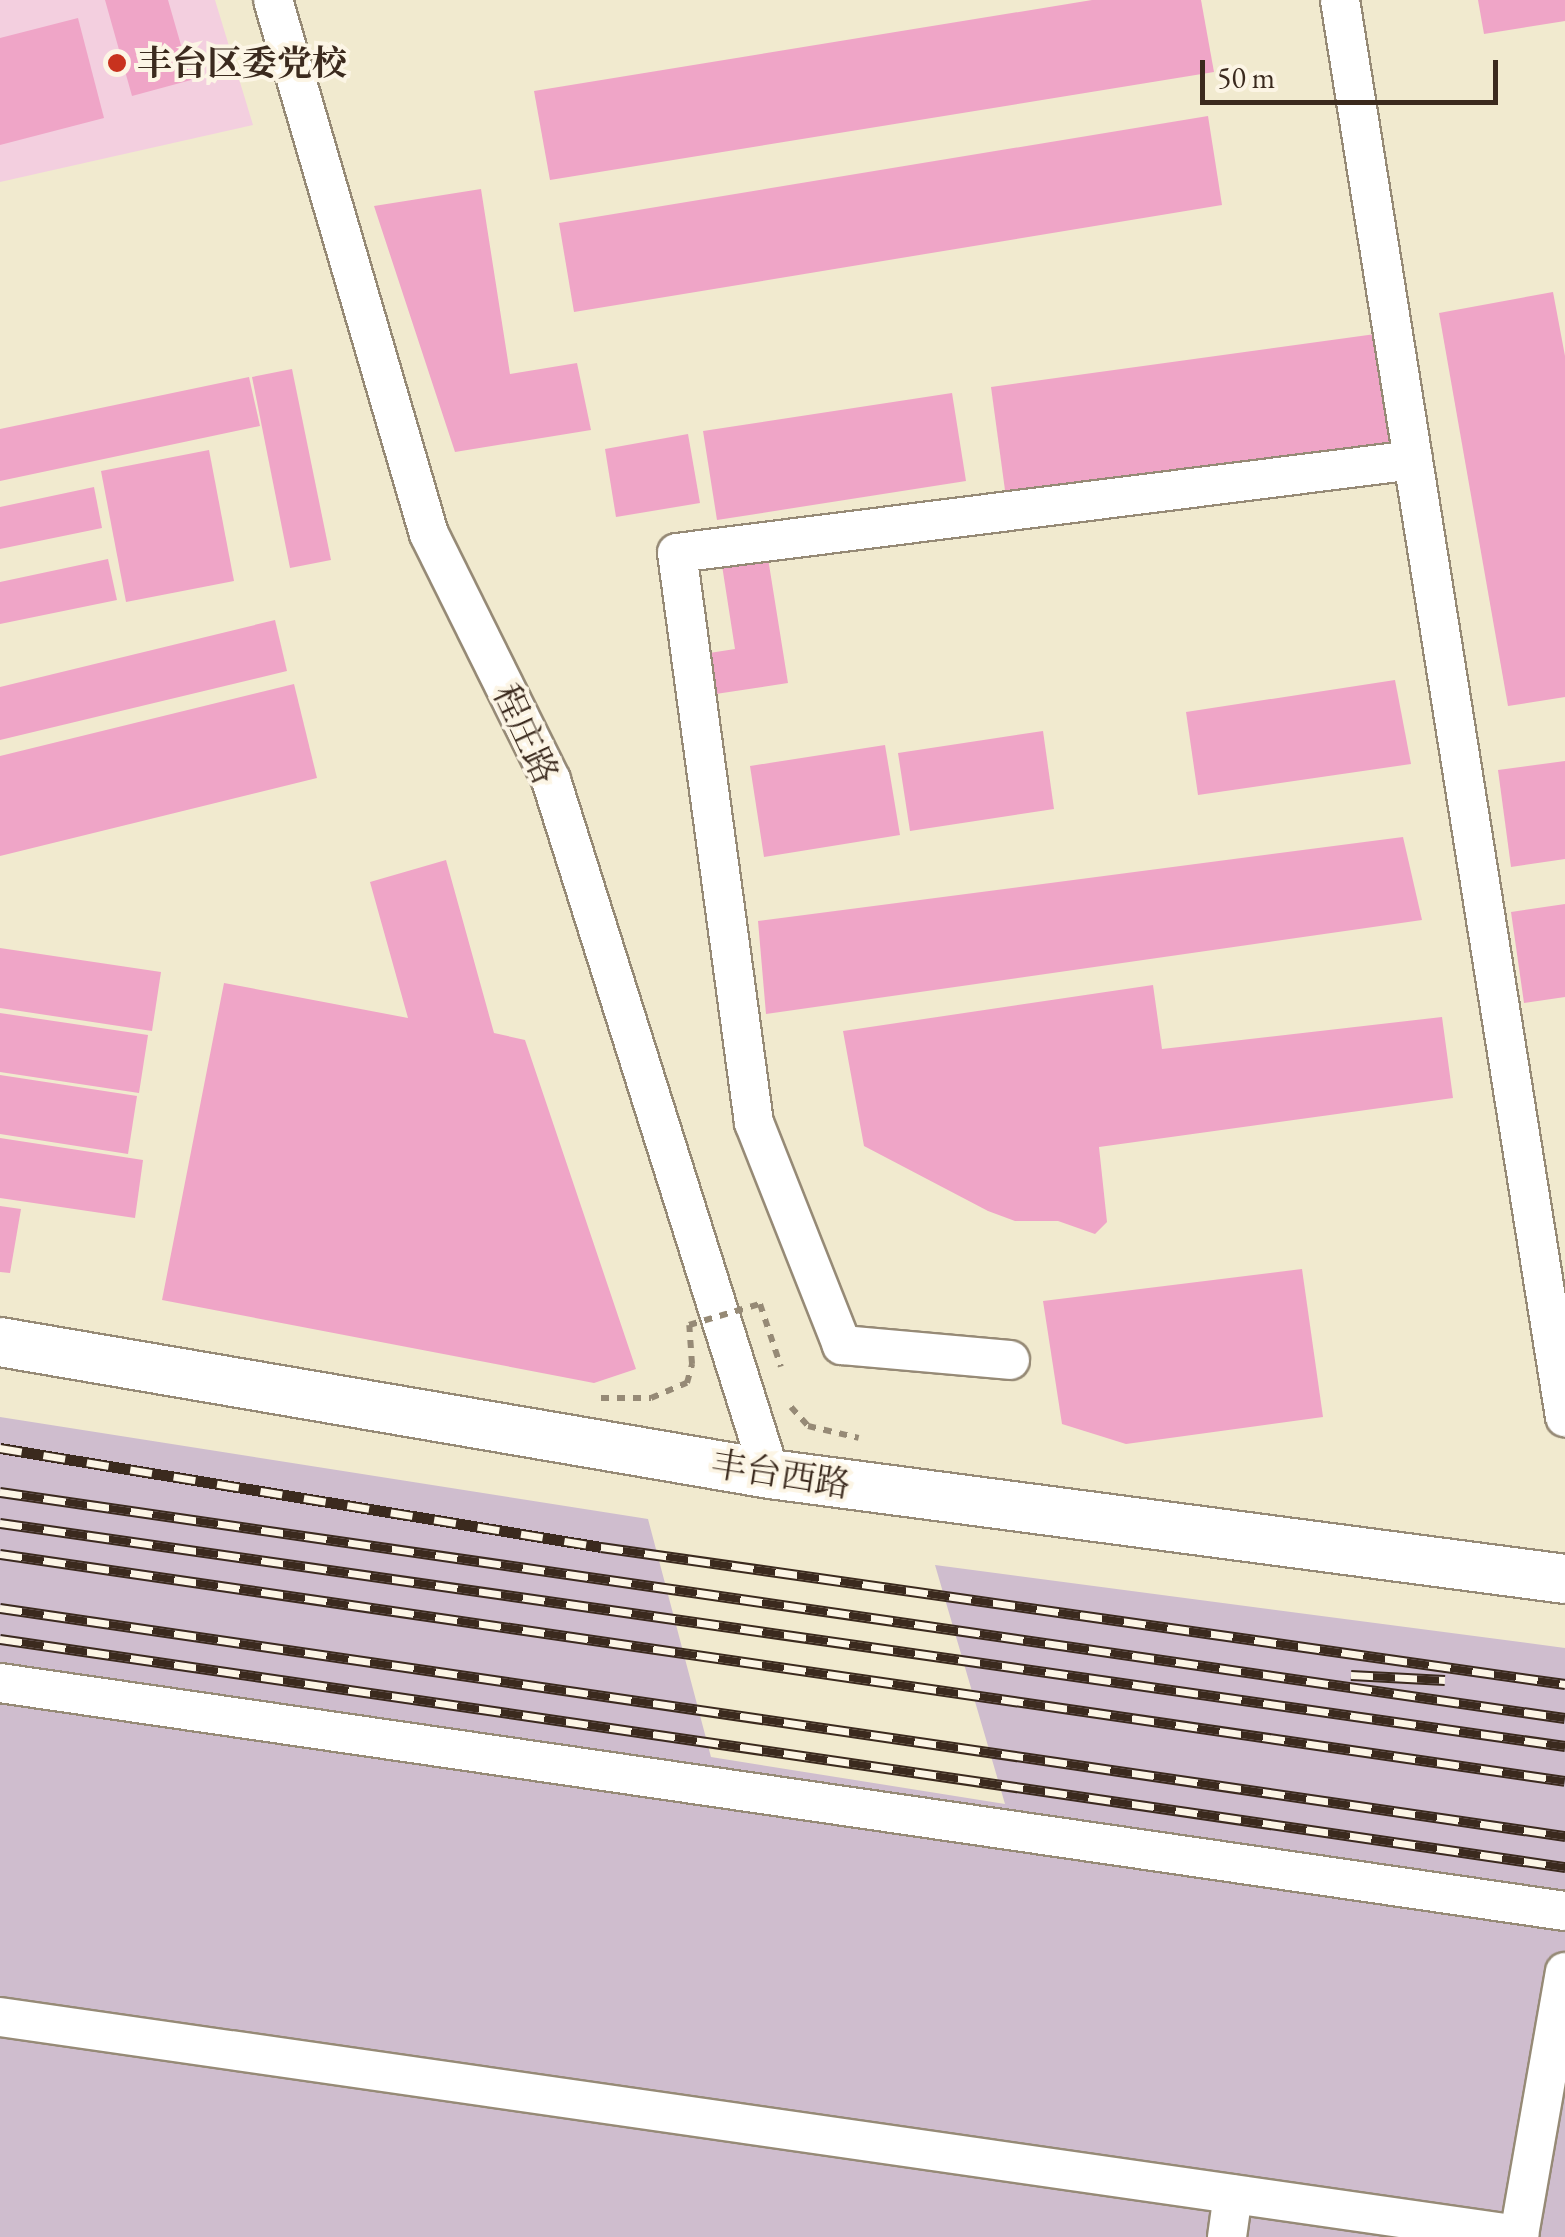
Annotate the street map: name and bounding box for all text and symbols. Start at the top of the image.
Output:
scale bar [1205,40,1502,102]
place label: 丰台区委党校 [137,42,347,84]
marker: 丰台区委党校 [106,52,128,74]
text: 50 m [1217,58,1275,97]
street label: 程庄路 [485,678,567,790]
street label: 丰台西路 [709,1442,853,1506]

